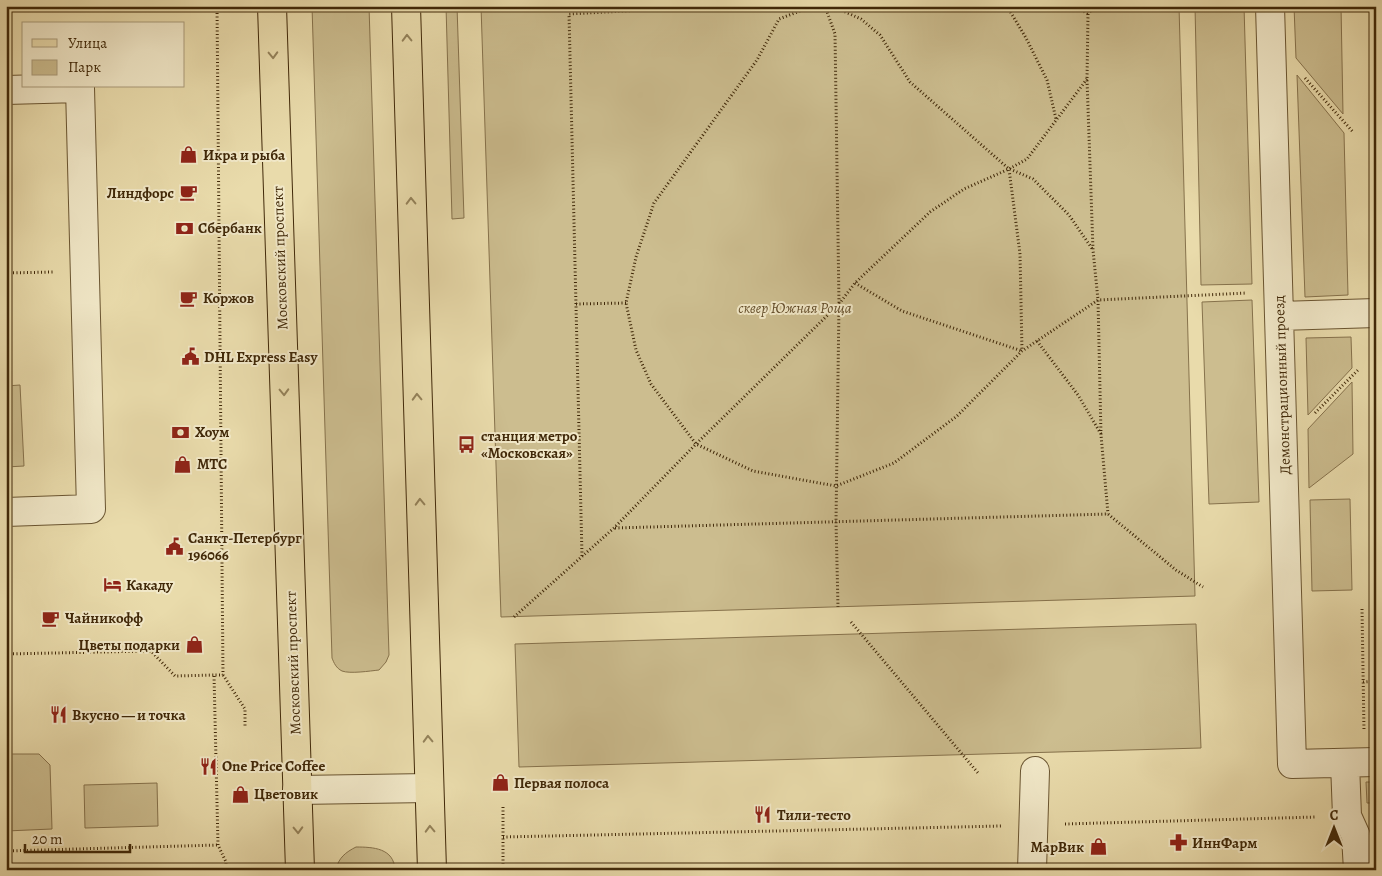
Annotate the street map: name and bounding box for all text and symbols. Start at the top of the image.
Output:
legend [22,22,185,88]
text: Улица [68,33,107,53]
one-way arrow [402,34,412,42]
one-way arrow [268,51,279,59]
text: Парк [68,57,101,77]
shop icon: Икра и рыба [179,145,199,165]
place label: Икра и рыба [203,145,286,165]
place label: Линдфорс [107,183,174,203]
cafe icon: Линдфорс [178,183,198,203]
street label: Московский проспект [267,185,293,330]
one-way arrow [406,197,417,205]
bank icon: Сбербанк [174,218,194,238]
place label: Сбербанк [198,218,262,238]
cafe icon: Коржов [179,288,199,308]
place label: Коржов [203,288,254,308]
street label: Демонстрационный проезд [1269,295,1295,475]
park label: сквер Южная Роща [738,298,852,318]
public building icon: DHL Express Easy [180,347,200,367]
place label: DHL Express Easy [204,347,318,367]
one-way arrow [279,389,290,397]
one-way arrow [412,393,422,400]
bank icon: Хоум [171,422,191,442]
place label: Хоум [195,422,229,442]
place label: станция метро «Московская» [481,426,578,463]
bus stop icon: станция метро «Московская» [457,435,477,455]
shop icon: МТС [173,454,193,474]
place label: МТС [197,454,227,474]
one-way arrow [415,498,426,506]
place label: Санкт-Петербург 196066 [188,528,302,565]
public building icon: Санкт-Петербург 196066 [164,537,184,557]
hotel icon: Какаду [102,575,122,595]
place label: Какаду [126,575,174,595]
street label: Московский проспект [280,590,306,735]
cafe icon: Чайникофф [41,608,61,628]
place label: Чайникофф [65,608,143,628]
place label: Цветы подарки [78,635,180,655]
shop icon: Цветы подарки [184,635,204,655]
restaurant icon: Вкусно — и точка [48,705,68,725]
place label: Вкусно — и точка [72,705,186,725]
one-way arrow [422,735,433,743]
restaurant icon: One Price Coffee [198,756,218,776]
place label: One Price Coffee [222,756,325,776]
shop icon: Первая полоса [490,773,510,793]
place label: Первая полоса [514,773,610,793]
shop icon: Цветовик [230,784,250,804]
place label: Цветовик [254,784,318,804]
north arrow [1310,804,1360,854]
restaurant icon: Тили-тесто [753,805,773,825]
place label: Тили-тесто [777,805,851,825]
text: С [1330,806,1339,825]
scale bar [25,821,130,853]
one-way arrow [425,825,436,833]
one-way arrow [293,826,304,834]
text: 20 m [32,829,63,849]
pharmacy icon: ИннФарм [1168,833,1188,853]
place label: ИннФарм [1192,833,1257,853]
place label: МарВик [1030,837,1084,857]
shop icon: МарВик [1088,837,1108,857]

